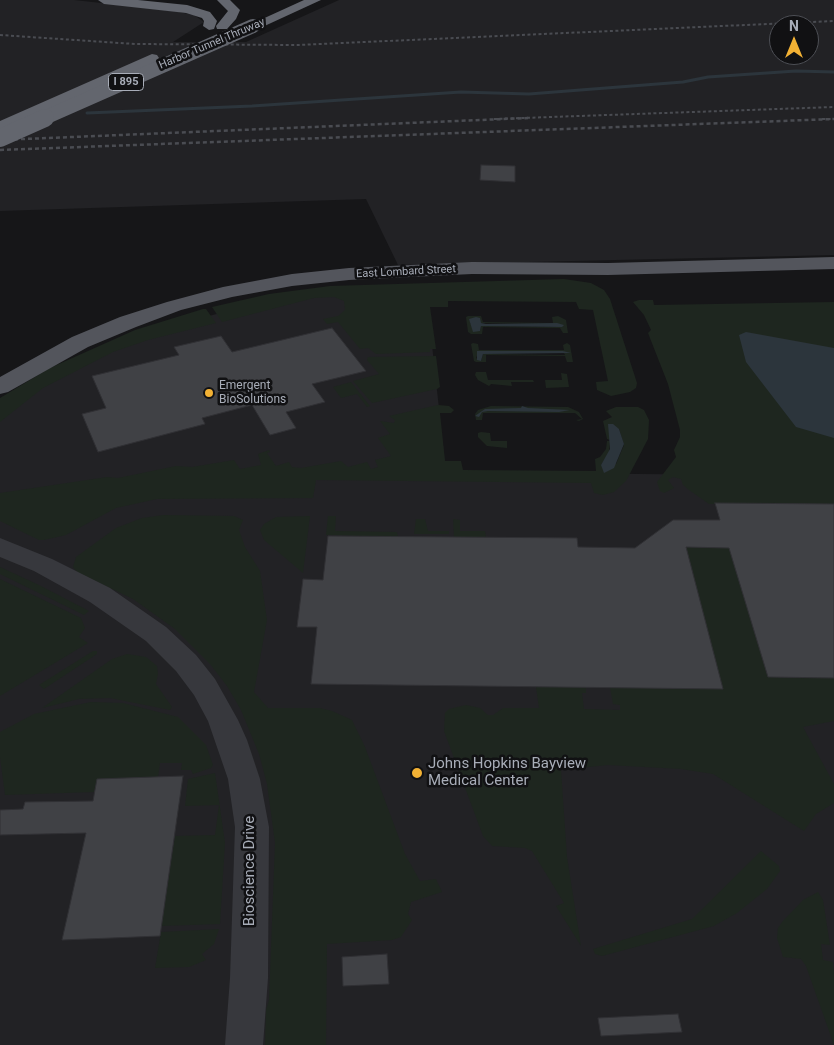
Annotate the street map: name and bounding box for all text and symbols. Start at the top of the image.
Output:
north arrow [769,15,819,65]
street label: Harbor Tunnel Thruway [157,16,267,72]
text: N [789,18,799,34]
road number: I 895 [108,74,144,90]
street label: East Lombard Street [356,263,456,281]
place label: Emergent BioSolutions [219,379,286,407]
marker: Emergent BioSolutions [203,387,215,399]
place label: Johns Hopkins Bayview Medical Center [428,755,586,790]
marker: Johns Hopkins Bayview Medical Center [410,766,424,780]
street label: Bioscience Drive [241,816,259,926]

